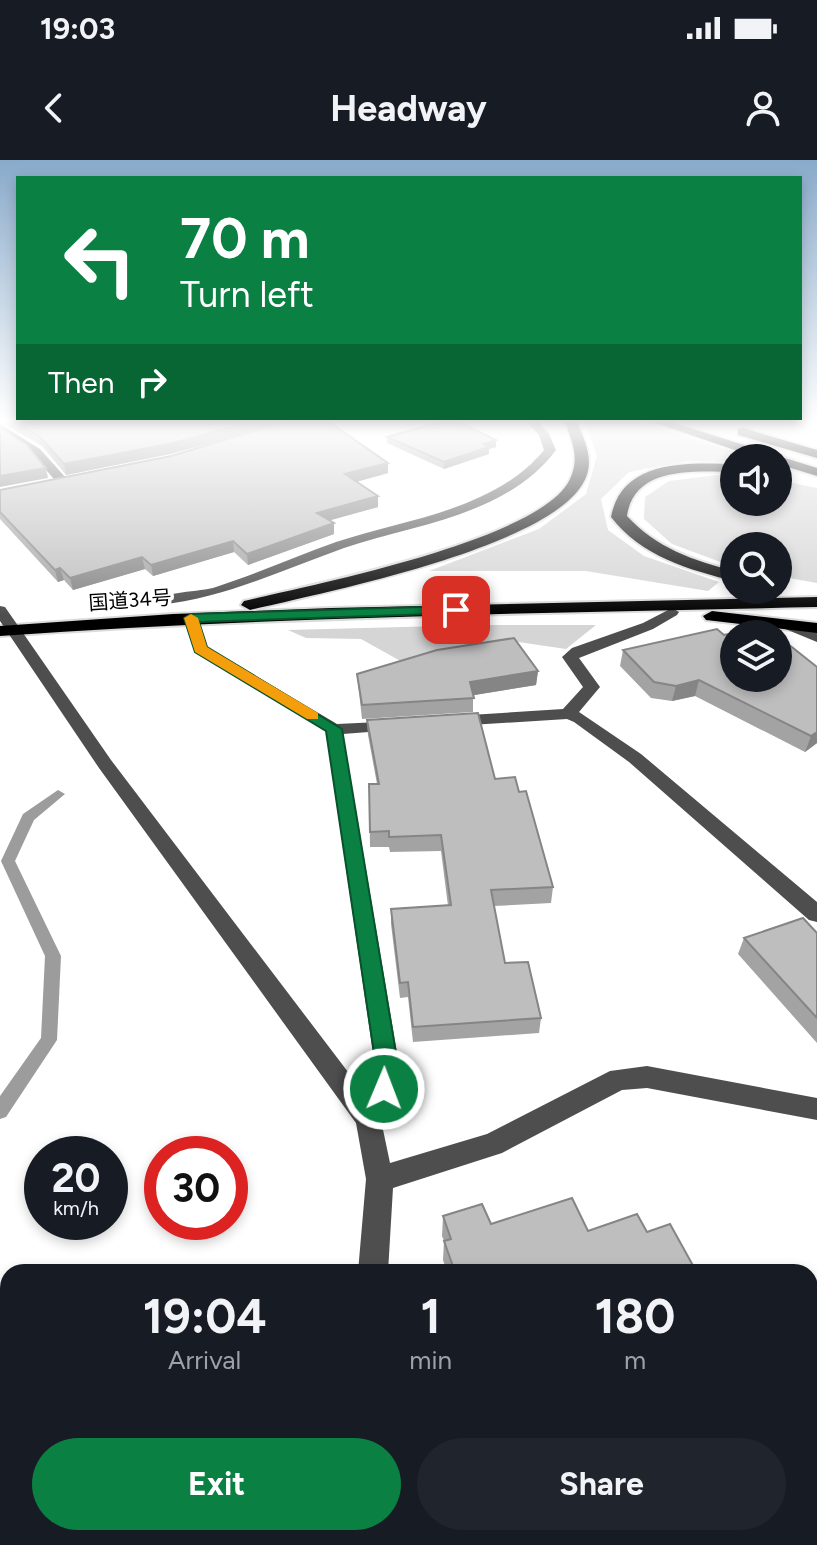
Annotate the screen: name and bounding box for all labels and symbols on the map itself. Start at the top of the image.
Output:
pin [422,576,490,644]
street label: 国道34号 [88,585,172,615]
position arrow [342,1047,426,1131]
speed limit sign: 30 [144,1136,248,1240]

